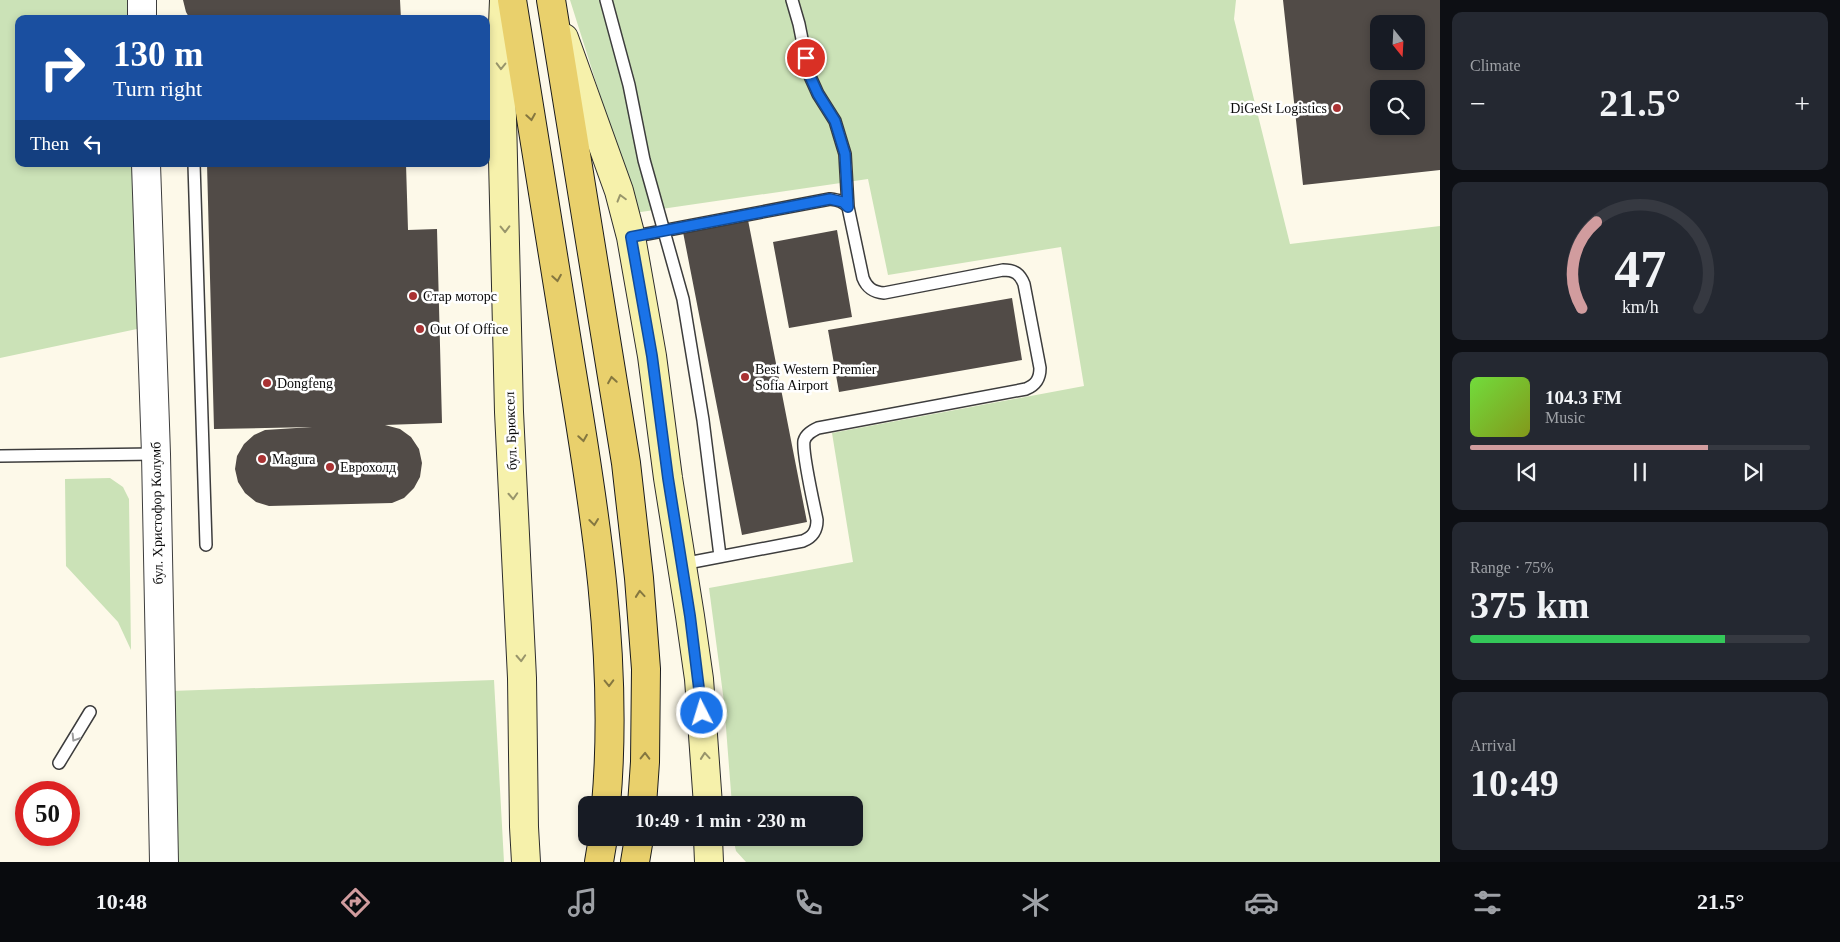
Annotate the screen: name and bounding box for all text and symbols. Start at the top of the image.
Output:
north arrow [1370,15,1425,70]
map controls [1370,15,1425,135]
icon: right [30,35,95,100]
text: 130 m [113,35,203,74]
pin [785,37,827,79]
icon: arrive [792,44,820,72]
text: Climate [1470,57,1521,74]
one-way arrow [496,62,507,70]
text: Turn right [113,76,202,101]
button: search [1370,80,1425,135]
text: 21.5° [1599,82,1681,124]
text: − [1470,88,1486,119]
text: + [1794,88,1810,119]
place label: DiGeSt Logistics [1230,101,1327,116]
marker: DiGeSt Logistics [1331,102,1343,114]
one-way arrow [525,114,536,122]
icon: left [79,130,107,158]
text: Then [30,133,69,154]
one-way arrow [616,195,626,203]
one-way arrow [500,225,510,233]
text: 47 [1614,241,1666,298]
one-way arrow [551,274,562,282]
place label: Стар моторс [423,289,497,304]
marker: Стар моторс [407,290,419,302]
text: km/h [1622,297,1658,317]
place label: Out Of Office [430,322,508,337]
marker: Out Of Office [414,323,426,335]
place label: Best Western Premier Sofia Airport [755,362,877,393]
marker: Best Western Premier Sofia Airport [739,371,751,383]
place label: Dongfeng [277,376,333,391]
one-way arrow [608,376,618,385]
marker: Dongfeng [261,377,273,389]
text: 104.3 FM [1545,387,1622,408]
street label: бул. Брюксел [502,392,520,470]
text: Music [1545,409,1585,426]
one-way arrow [577,434,587,442]
street label: бул. Христофор Колумб [148,442,166,584]
place label: Magura [272,452,316,467]
marker: Magura [256,453,268,465]
icon: previous [1513,458,1541,486]
icon: pause [1626,458,1654,486]
icon: next [1739,458,1767,486]
place label: Еврохолд [340,460,396,475]
marker: Еврохолд [324,461,336,473]
one-way arrow [508,492,519,500]
one-way arrow [588,518,599,526]
text: Range · 75% [1470,559,1554,576]
text: 375 km [1470,584,1589,626]
one-way arrow [635,590,646,598]
one-way arrow [515,655,526,663]
one-way arrow [604,680,614,688]
position arrow [675,686,727,738]
one-way arrow [72,732,81,742]
text: Arrival [1470,737,1516,754]
one-way arrow [640,752,650,760]
one-way arrow [700,752,711,760]
text: 10:49 [1470,762,1559,804]
speed limit sign: 50 [15,781,80,846]
text: 10:49 · 1 min · 230 m [635,810,806,831]
icon: directions [338,885,373,920]
icon: music [565,885,600,920]
icon: phone [791,885,826,920]
icon: climate [1018,885,1053,920]
icon: car [1244,885,1279,920]
icon: filters [1470,885,1505,920]
text: 10:48 [96,889,147,914]
text: 21.5° [1697,889,1744,914]

